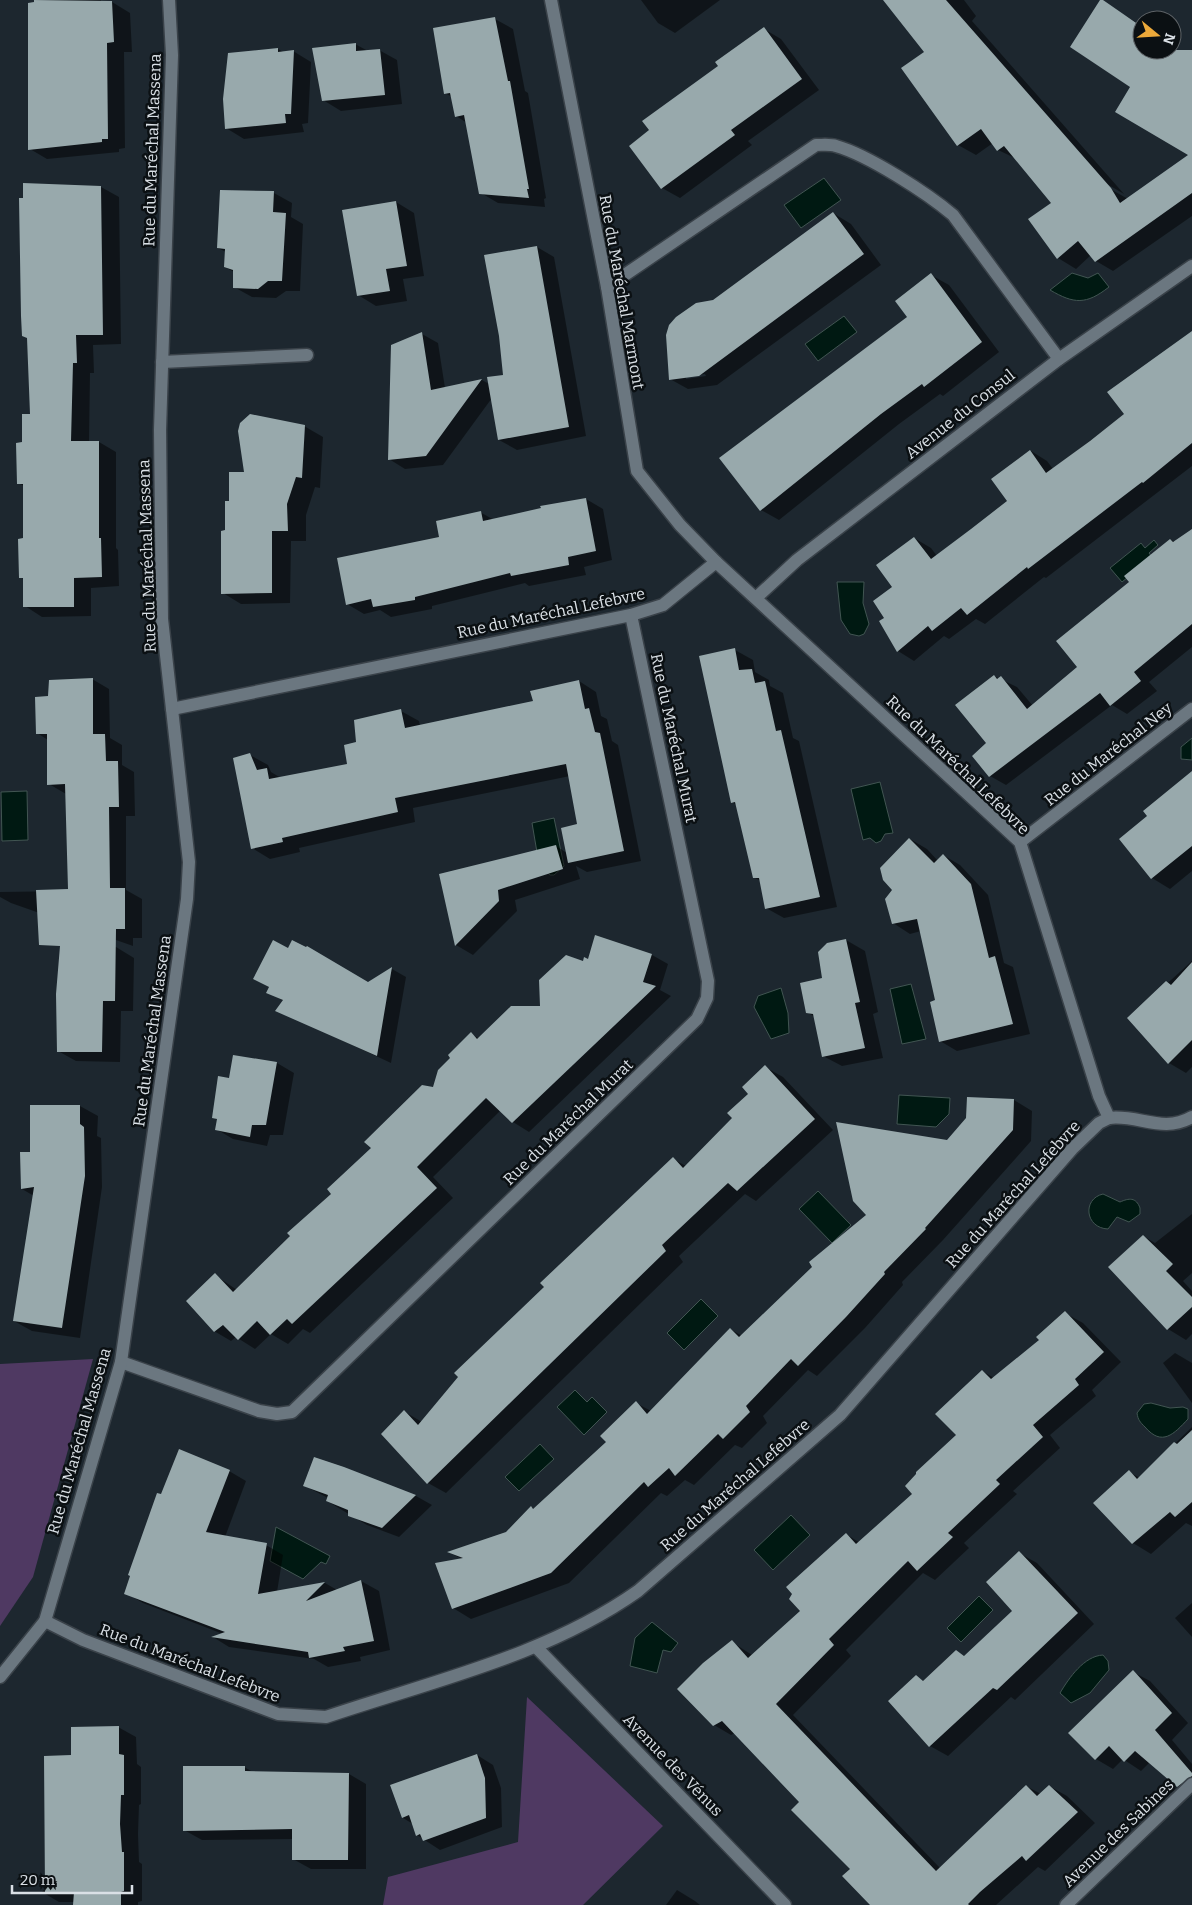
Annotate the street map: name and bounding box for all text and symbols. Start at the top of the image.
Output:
north arrow [1132,10,1182,60]
text: N [1159,31,1179,47]
street label: Rue du Maréchal Massena [139,53,165,247]
street label: Rue du Maréchal Marmont [596,193,649,391]
street label: Avenue du Consul [902,365,1019,463]
street label: Rue du Maréchal Massena [134,459,160,653]
street label: Rue du Maréchal Lefebvre [455,584,647,642]
street label: Rue du Maréchal Murat [647,652,701,825]
street label: Rue du Maréchal Lefebvre [882,692,1034,838]
street label: Rue du Maréchal Ney [1040,698,1176,810]
street label: Rue du Maréchal Massena [129,934,175,1128]
street label: Rue du Maréchal Murat [499,1055,637,1189]
street label: Rue du Maréchal Lefebvre [942,1116,1084,1272]
street label: Rue du Maréchal Massena [43,1345,115,1536]
street label: Rue du Maréchal Lefebvre [656,1415,814,1555]
street label: Rue du Maréchal Lefebvre [97,1620,283,1706]
street label: Avenue des Vénus [619,1710,727,1820]
street label: Avenue des Sabines [1059,1775,1177,1891]
scale bar [12,1862,132,1894]
text: 20 m [20,1871,56,1889]

